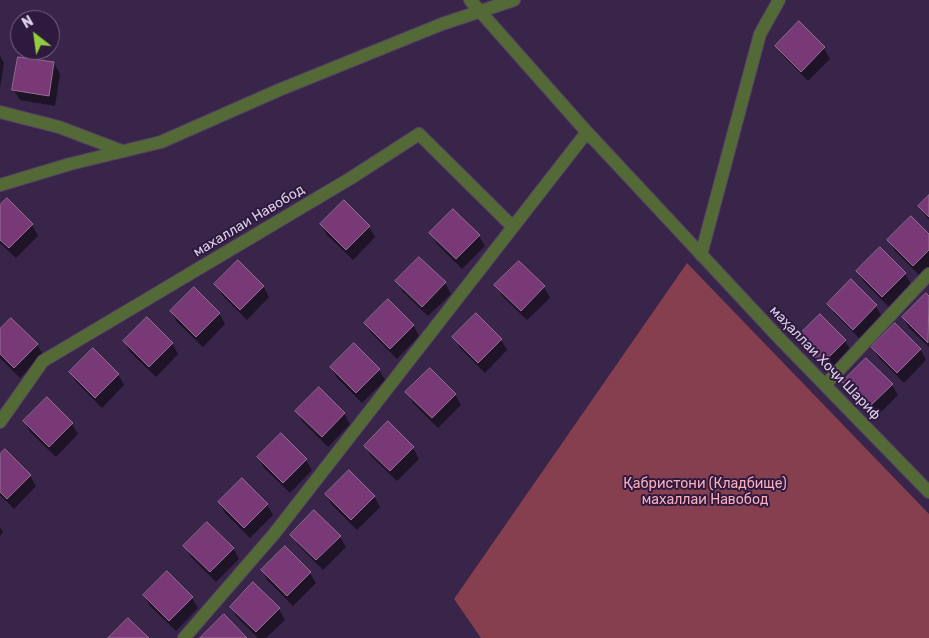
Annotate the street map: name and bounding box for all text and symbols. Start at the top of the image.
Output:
north arrow [10,10,60,60]
text: N [19,13,36,32]
street label: махаллаи Навобод [190,181,308,261]
street label: маҳаллаи Хоҷи Шариф [766,302,884,424]
park label: Қабристони (Кладбище) махаллаи Навобод [623,476,787,508]

